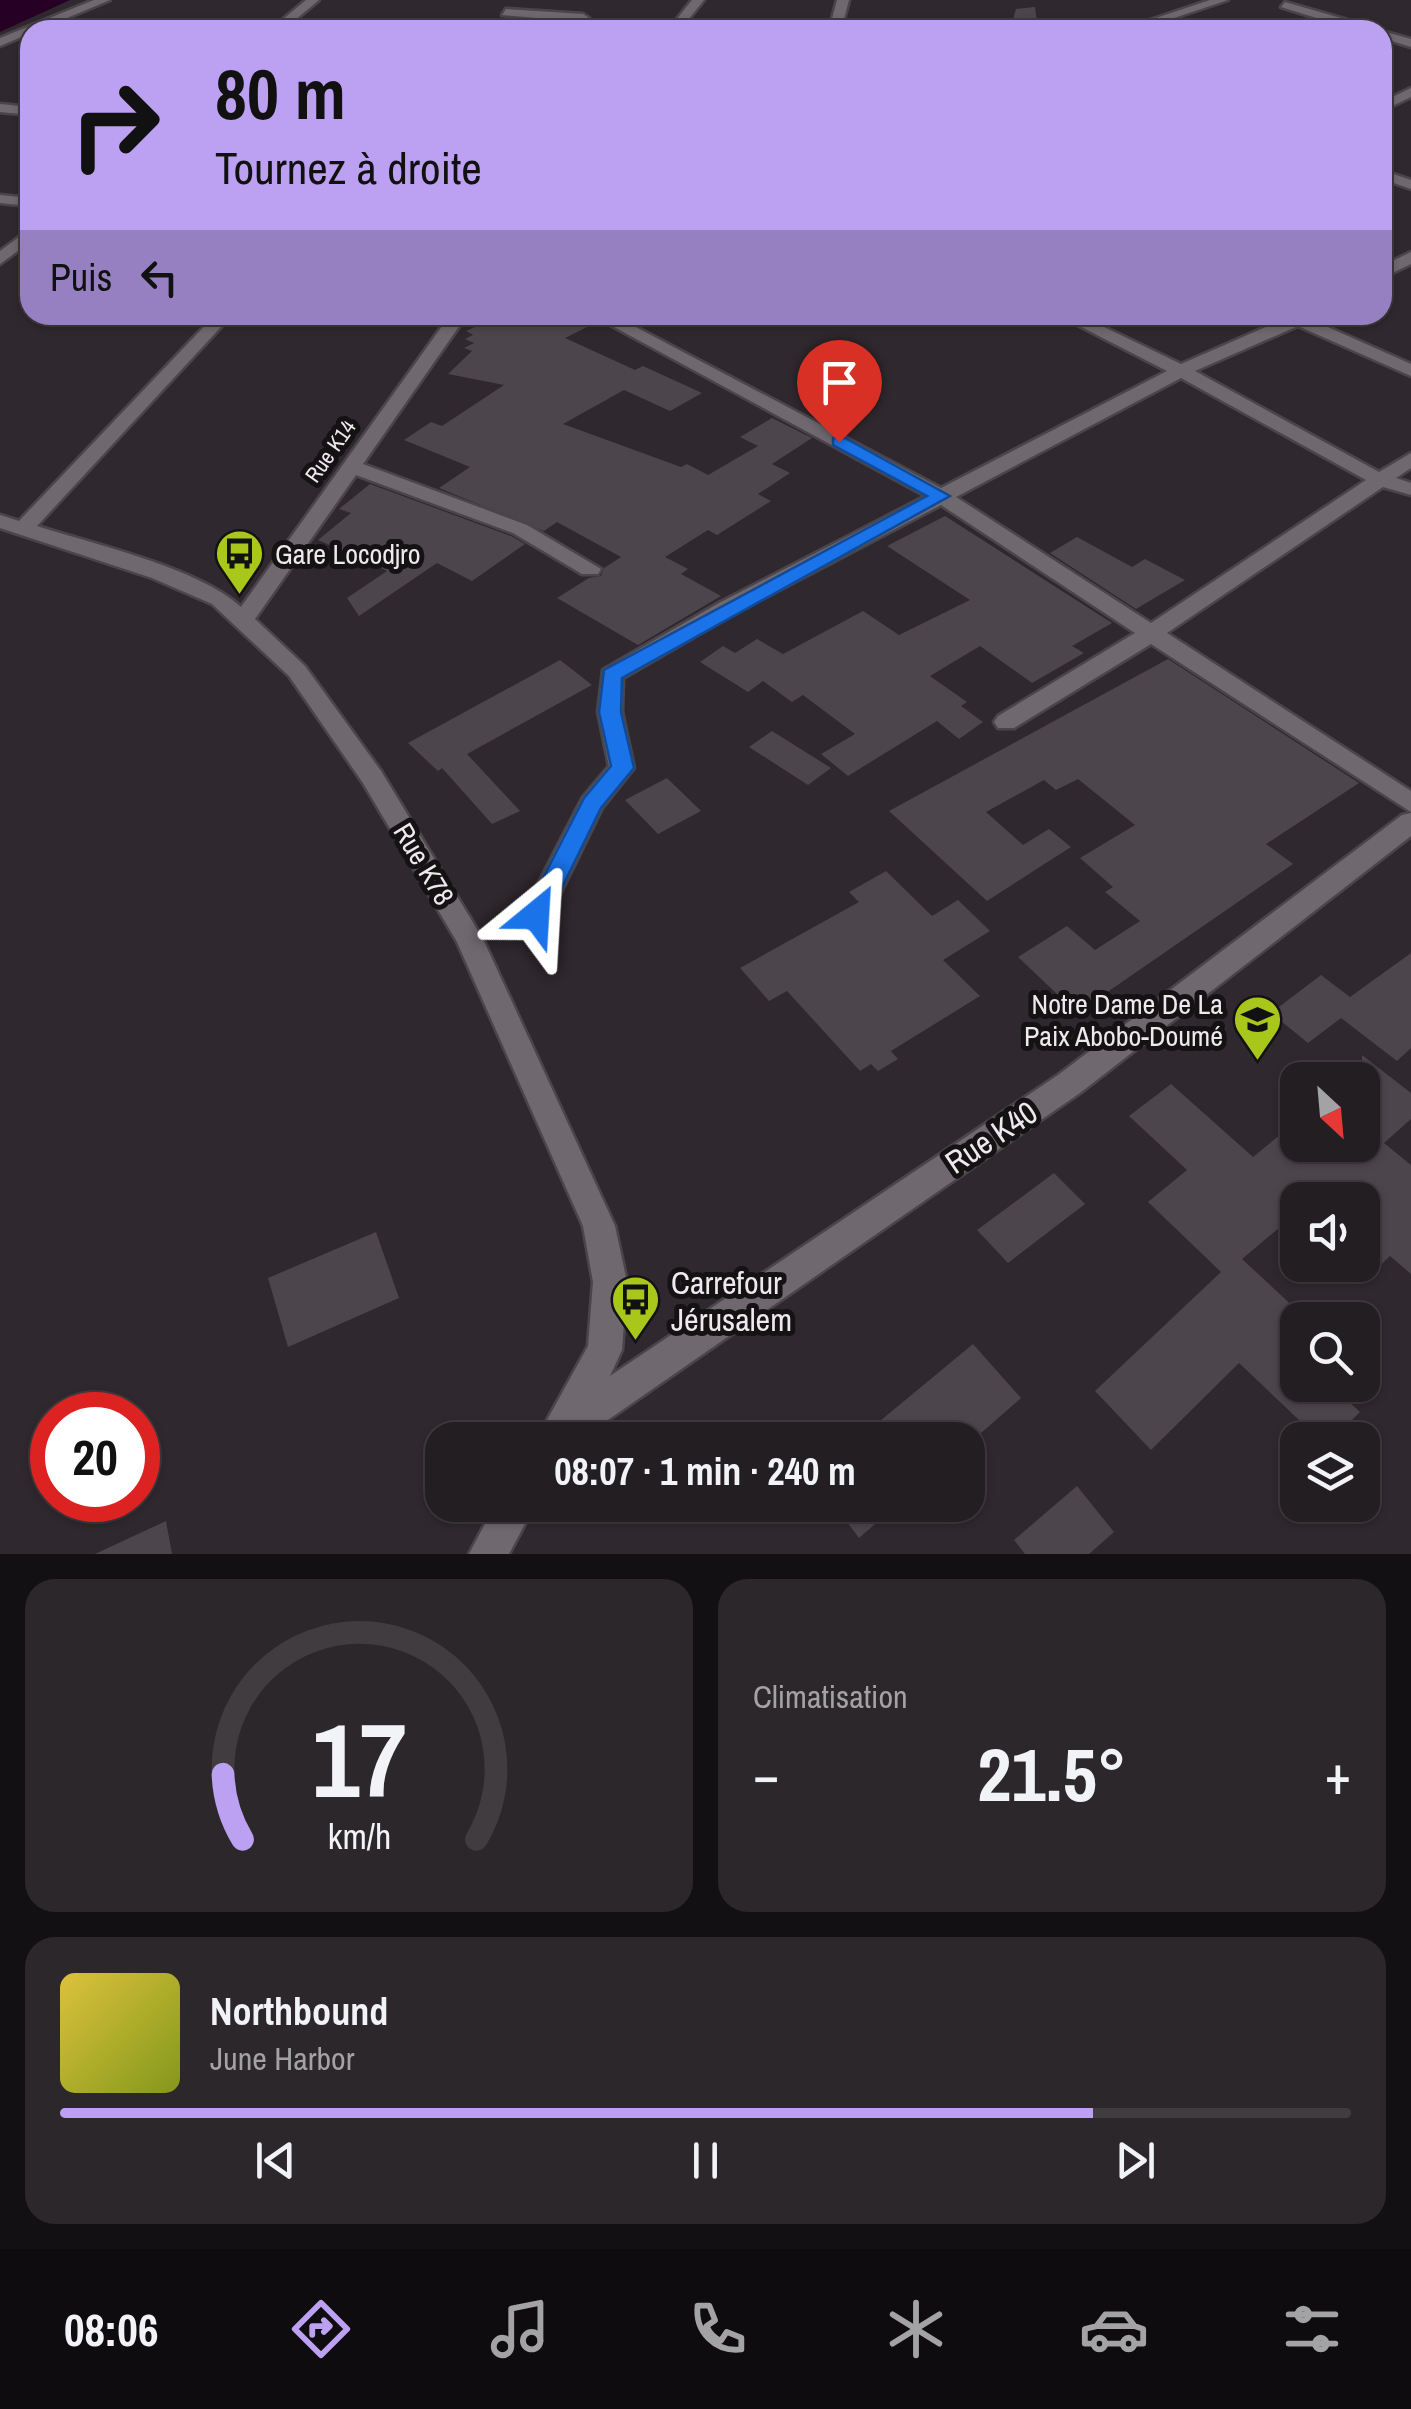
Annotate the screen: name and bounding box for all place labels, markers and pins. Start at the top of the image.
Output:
pin [797,340,882,443]
bus stop icon: Gare Locodjro [214,528,266,596]
place label: Gare Locodjro [275,535,421,573]
place label: Notre Dame De La Paix Abobo-Doumé [1024,985,1223,1055]
school or university icon: Notre Dame De La Paix Abobo-Doumé [1232,994,1284,1062]
place label: Carrefour Jérusalem [671,1261,792,1341]
bus stop icon: Carrefour Jérusalem [610,1274,662,1342]

